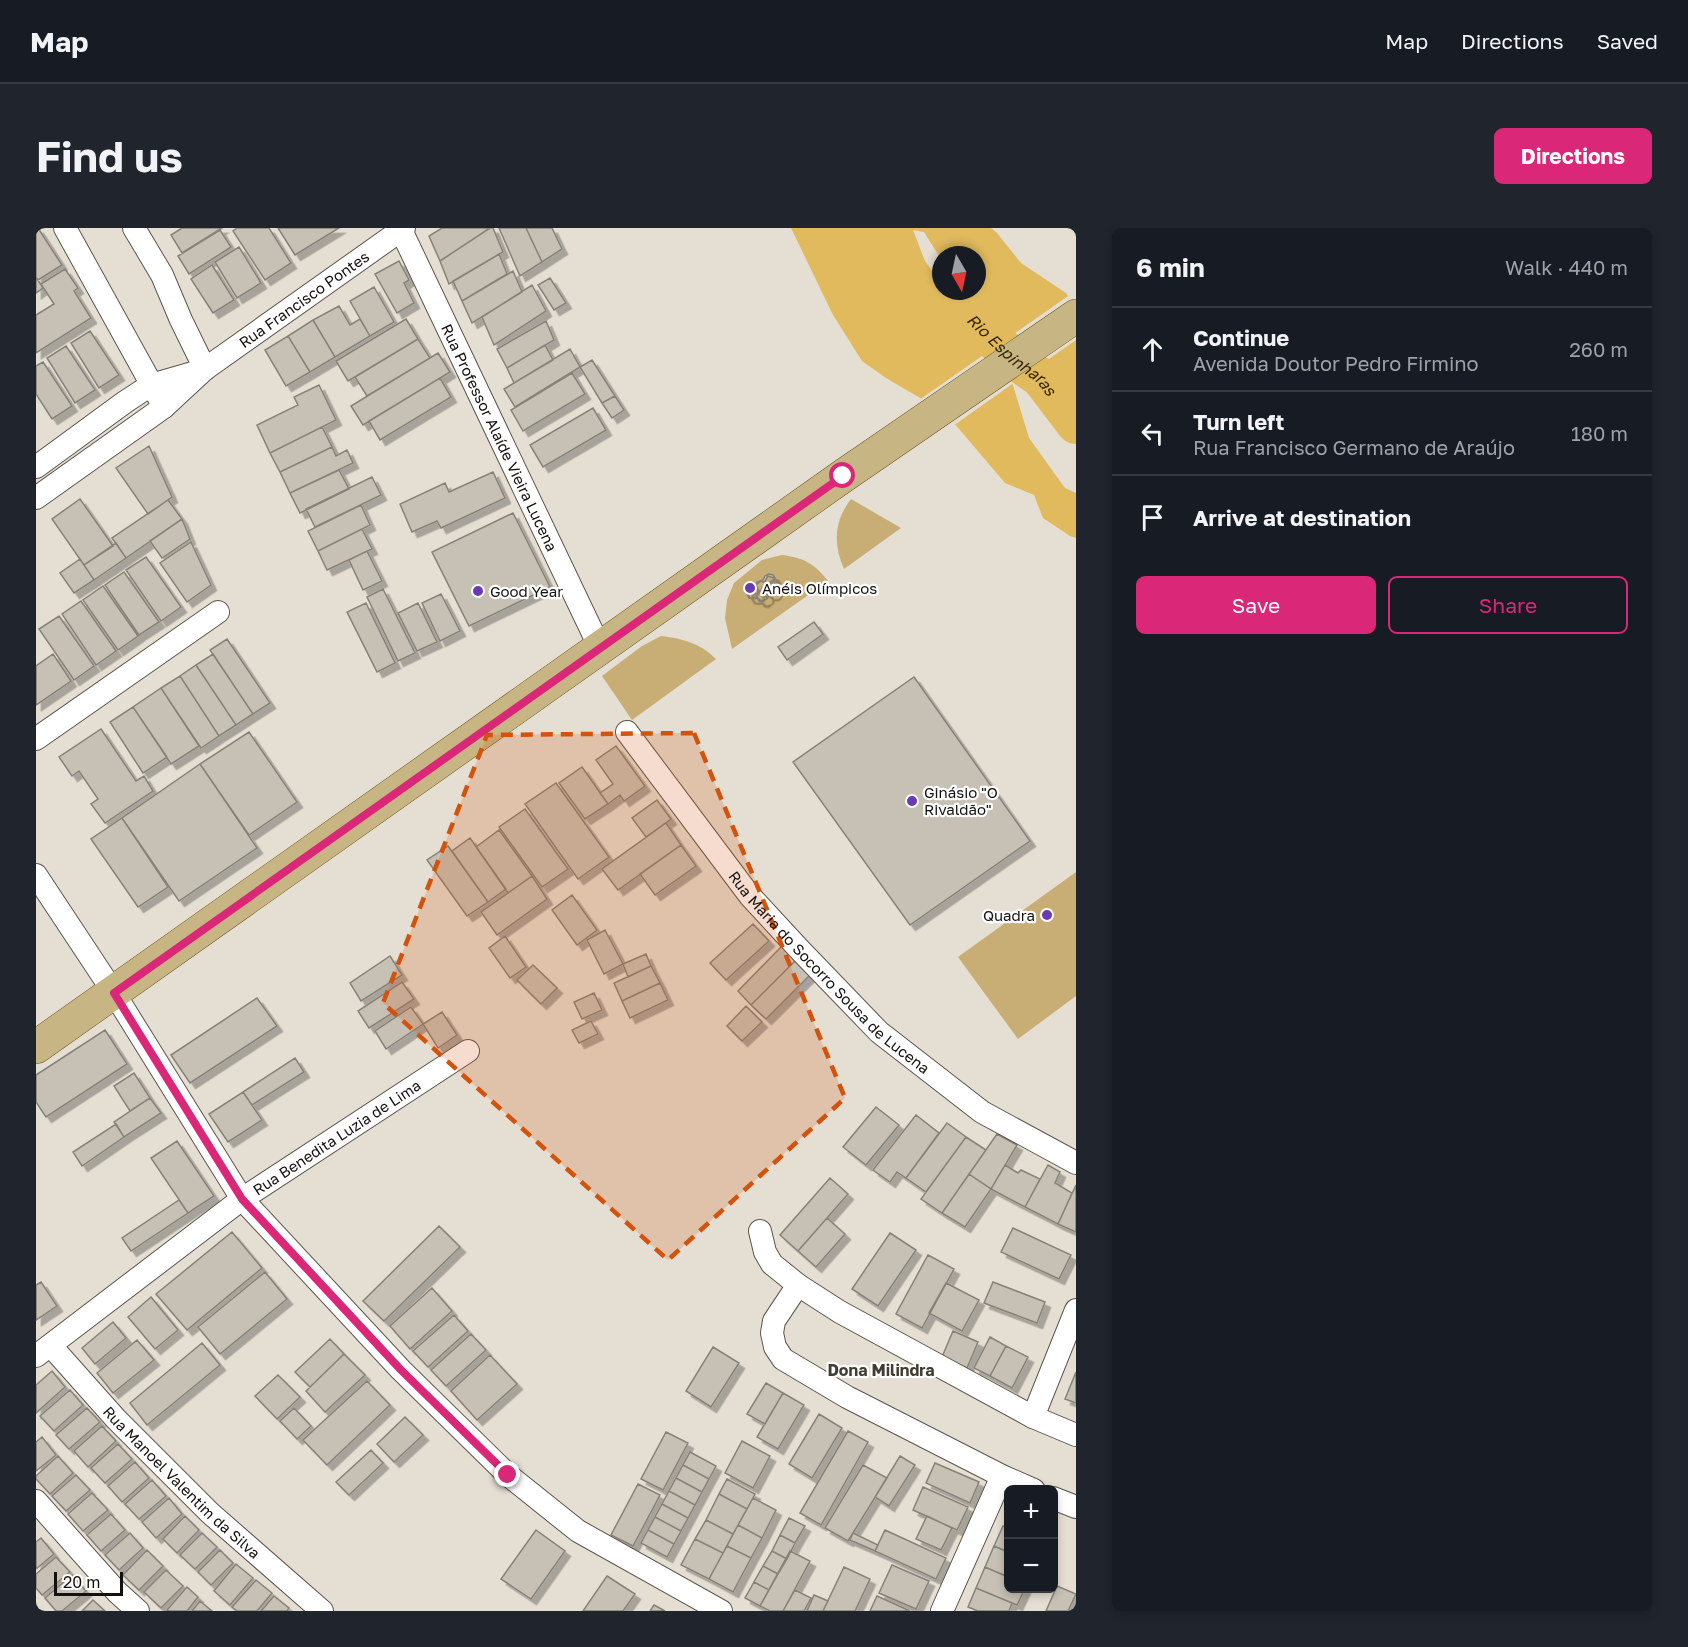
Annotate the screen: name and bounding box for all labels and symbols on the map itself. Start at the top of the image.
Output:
north arrow [932,246,986,300]
street label: Rua Francisco Pontes [235,247,372,351]
water label: Rio Espinharas [963,310,1062,401]
street label: Rua Professor Alaíde Vieira Lucena [438,321,562,554]
route start [829,462,855,488]
place label: Anéis Olímpicos [762,579,877,597]
marker: Anéis Olímpicos [743,581,757,595]
place label: Good Year [490,582,563,600]
marker: Good Year [471,584,485,598]
place label: Ginásio "O Rivaldão" [924,783,998,818]
marker: Ginásio "O Rivaldão" [905,794,919,808]
street label: Rua Maria do Socorro Sousa de Lucena [725,867,933,1077]
place label: Quadra [983,906,1035,924]
marker: Quadra [1040,908,1054,922]
street label: Rua Benedita Luzia de Lima [249,1076,424,1199]
district label: Dona Milindra [827,1360,935,1380]
street label: Rua Manoel Valentim da Silva [100,1402,264,1562]
route end [494,1461,520,1487]
scale bar [54,1569,123,1596]

